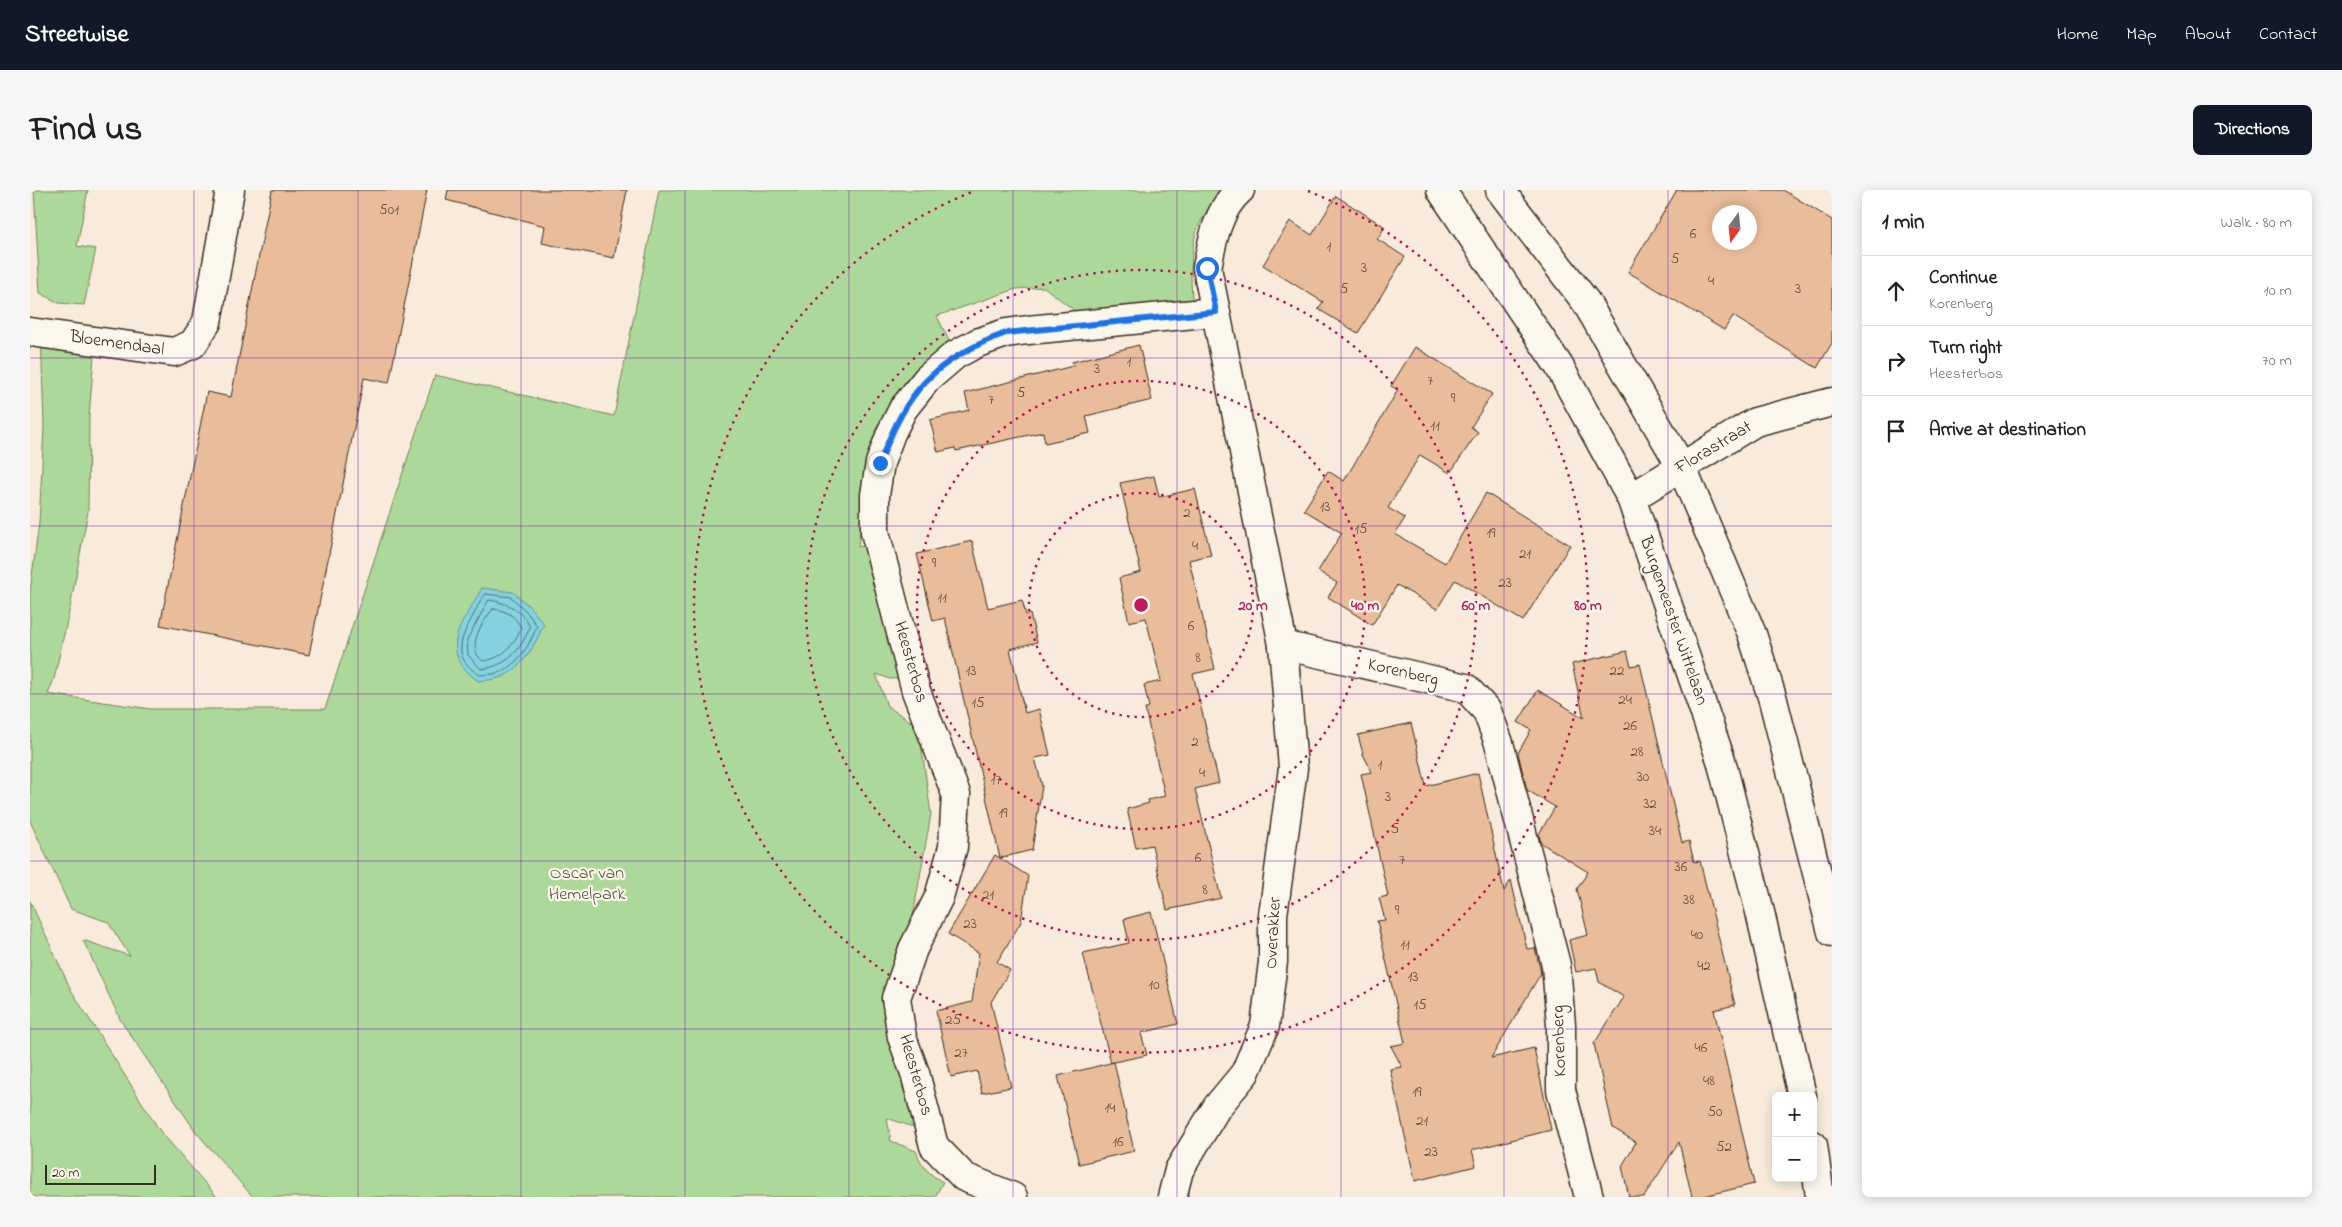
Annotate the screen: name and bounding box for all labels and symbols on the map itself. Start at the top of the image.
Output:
house number: 501 [379,199,399,221]
north arrow [1712,205,1757,250]
house number: 6 [1690,223,1697,245]
house number: 1 [1327,236,1332,258]
house number: 5 [1671,248,1680,270]
route start [1196,257,1219,280]
house number: 3 [1361,257,1367,279]
house number: 4 [1708,270,1714,292]
house number: 5 [1340,278,1349,300]
house number: 3 [1795,278,1801,300]
street label: Bloemendaal [67,324,166,363]
house number: 1 [1127,351,1132,373]
house number: 3 [1094,358,1100,380]
house number: 7 [1427,370,1433,392]
house number: 5 [1017,382,1026,404]
house number: 9 [1451,387,1456,409]
house number: 7 [988,389,994,411]
house number: 11 [1430,415,1440,437]
street label: Florastraat [1670,415,1757,482]
route end [869,452,892,475]
house number: 13 [1320,496,1330,518]
house number: 2 [1183,502,1191,524]
house number: 15 [1354,518,1368,540]
house number: 19 [1486,522,1496,544]
street label: Burgemeester Wittelaan [1631,532,1714,709]
house number: 4 [1192,535,1198,557]
house number: 21 [1519,543,1531,565]
house number: 9 [932,552,937,574]
house number: 23 [1498,572,1512,594]
house number: 11 [937,587,947,609]
text: 20 m [1237,595,1268,617]
text: 40 m [1350,595,1379,617]
text: 60 m [1461,595,1491,617]
text: 80 m [1573,595,1602,617]
centre of rings [1132,596,1150,614]
house number: 6 [1188,615,1195,637]
street label: Heesterbos [886,618,934,706]
house number: 8 [1195,647,1201,669]
street label: Korenberg [1365,652,1441,695]
house number: 13 [966,660,976,682]
house number: 22 [1610,660,1625,682]
house number: 24 [1618,689,1632,711]
house number: 15 [971,692,985,714]
house number: 26 [1623,715,1637,737]
house number: 2 [1191,731,1199,753]
house number: 28 [1630,741,1644,763]
house number: 1 [1378,754,1383,776]
house number: 4 [1199,762,1205,784]
house number: 30 [1637,766,1650,788]
house number: 17 [991,769,1001,791]
house number: 3 [1385,786,1391,808]
house number: 32 [1643,793,1657,815]
house number: 19 [998,802,1008,824]
house number: 5 [1391,818,1400,840]
house number: 34 [1649,820,1661,842]
house number: 6 [1195,847,1202,869]
house number: 7 [1399,849,1405,871]
house number: 36 [1675,856,1688,878]
park label: Oscar van Hemelpark [549,861,625,908]
house number: 8 [1202,879,1208,901]
house number: 21 [982,884,994,906]
house number: 38 [1683,889,1695,911]
street label: Overakker [1259,896,1289,970]
house number: 9 [1395,899,1400,921]
house number: 23 [963,913,977,935]
house number: 40 [1691,924,1704,946]
house number: 11 [1400,934,1410,956]
house number: 42 [1697,955,1711,977]
house number: 13 [1408,966,1418,988]
house number: 10 [1148,974,1160,996]
house number: 15 [1413,994,1427,1016]
street label: Korenberg [1546,1005,1575,1077]
house number: 25 [945,1009,961,1031]
street label: Heesterbos [891,1031,939,1119]
house number: 46 [1695,1037,1708,1059]
house number: 27 [954,1042,968,1064]
house number: 48 [1703,1070,1715,1092]
house number: 19 [1412,1081,1422,1103]
house number: 14 [1105,1097,1115,1119]
house number: 50 [1707,1101,1723,1123]
house number: 21 [1416,1110,1428,1132]
house number: 16 [1112,1131,1124,1153]
house number: 52 [1716,1136,1733,1158]
house number: 23 [1424,1141,1438,1163]
scale bar [45,1162,156,1185]

